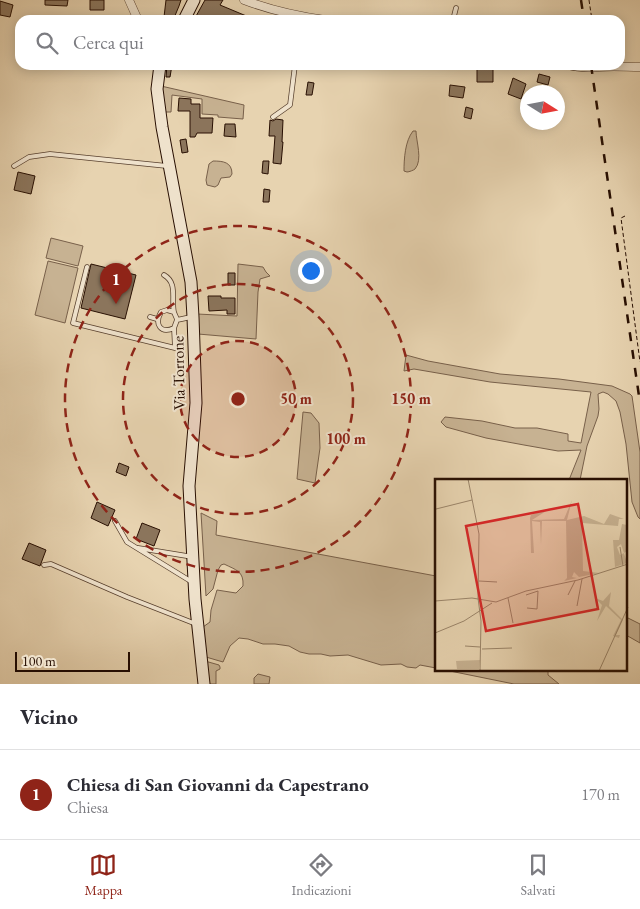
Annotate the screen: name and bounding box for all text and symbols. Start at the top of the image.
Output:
search box [15,15,625,70]
icon: search [33,29,61,57]
text: Cerca qui [73,30,144,55]
north arrow [520,85,565,130]
your location [298,258,324,284]
pin: 1 [100,263,132,304]
street label: Via Torrone [167,336,190,410]
text: 50 m [280,389,312,408]
text: 150 m [391,389,431,408]
centre of rings [229,390,247,408]
text: 100 m [326,429,366,448]
inset map [435,479,628,672]
scale bar [15,649,130,672]
text: 100 m [22,652,56,670]
text: Vicino [20,703,78,730]
text: Chiesa di San Giovanni da Capestrano [67,772,369,797]
text: 1 [32,784,40,805]
text: 170 m [581,784,620,805]
text: Chiesa [67,797,108,818]
tab: Mappa [85,851,122,899]
tab: Indicazioni [292,851,351,899]
tab: Salvati [521,851,555,899]

